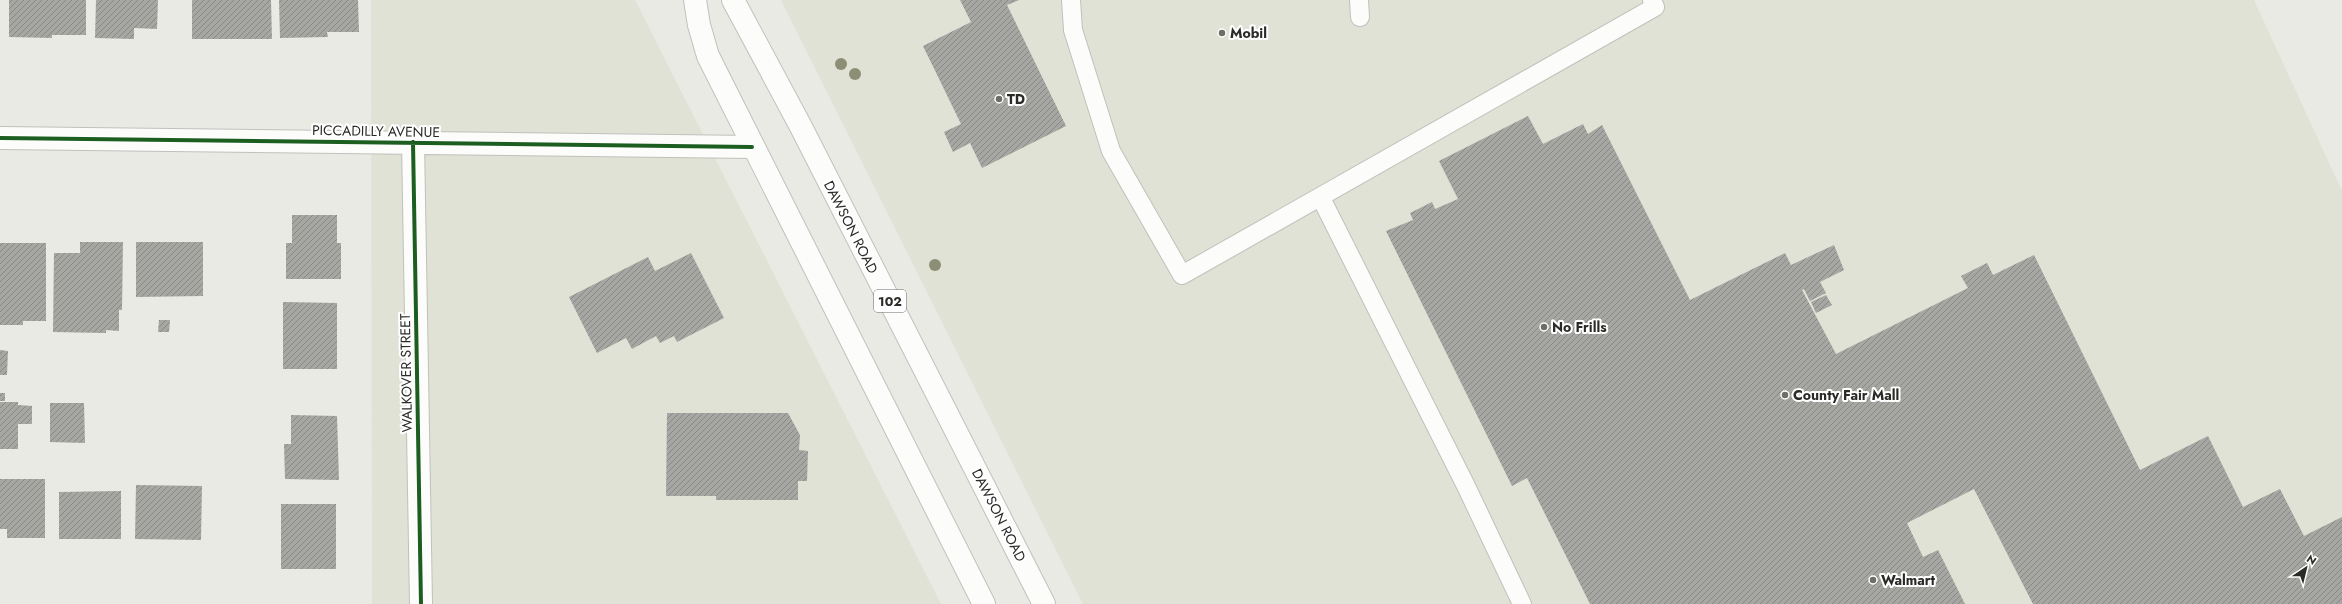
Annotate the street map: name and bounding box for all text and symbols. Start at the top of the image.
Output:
place label: Mobil [1230,23,1267,43]
marker: Mobil [1217,28,1227,38]
place label: TD [1007,89,1025,109]
marker: TD [994,94,1004,104]
street label: PICCADILLY AVENUE [312,120,440,142]
street label: DAWSON ROAD [819,177,883,277]
road number: 102 [874,290,906,312]
street label: WALKOVER STREET [395,313,417,433]
place label: No Frills [1552,317,1607,337]
marker: No Frills [1539,322,1549,332]
place label: County Fair Mall [1793,385,1899,405]
marker: County Fair Mall [1780,390,1790,400]
street label: DAWSON ROAD [967,465,1031,565]
north arrow [2286,548,2326,588]
text: N [2304,551,2320,569]
place label: Walmart [1881,570,1936,590]
marker: Walmart [1868,575,1878,585]

